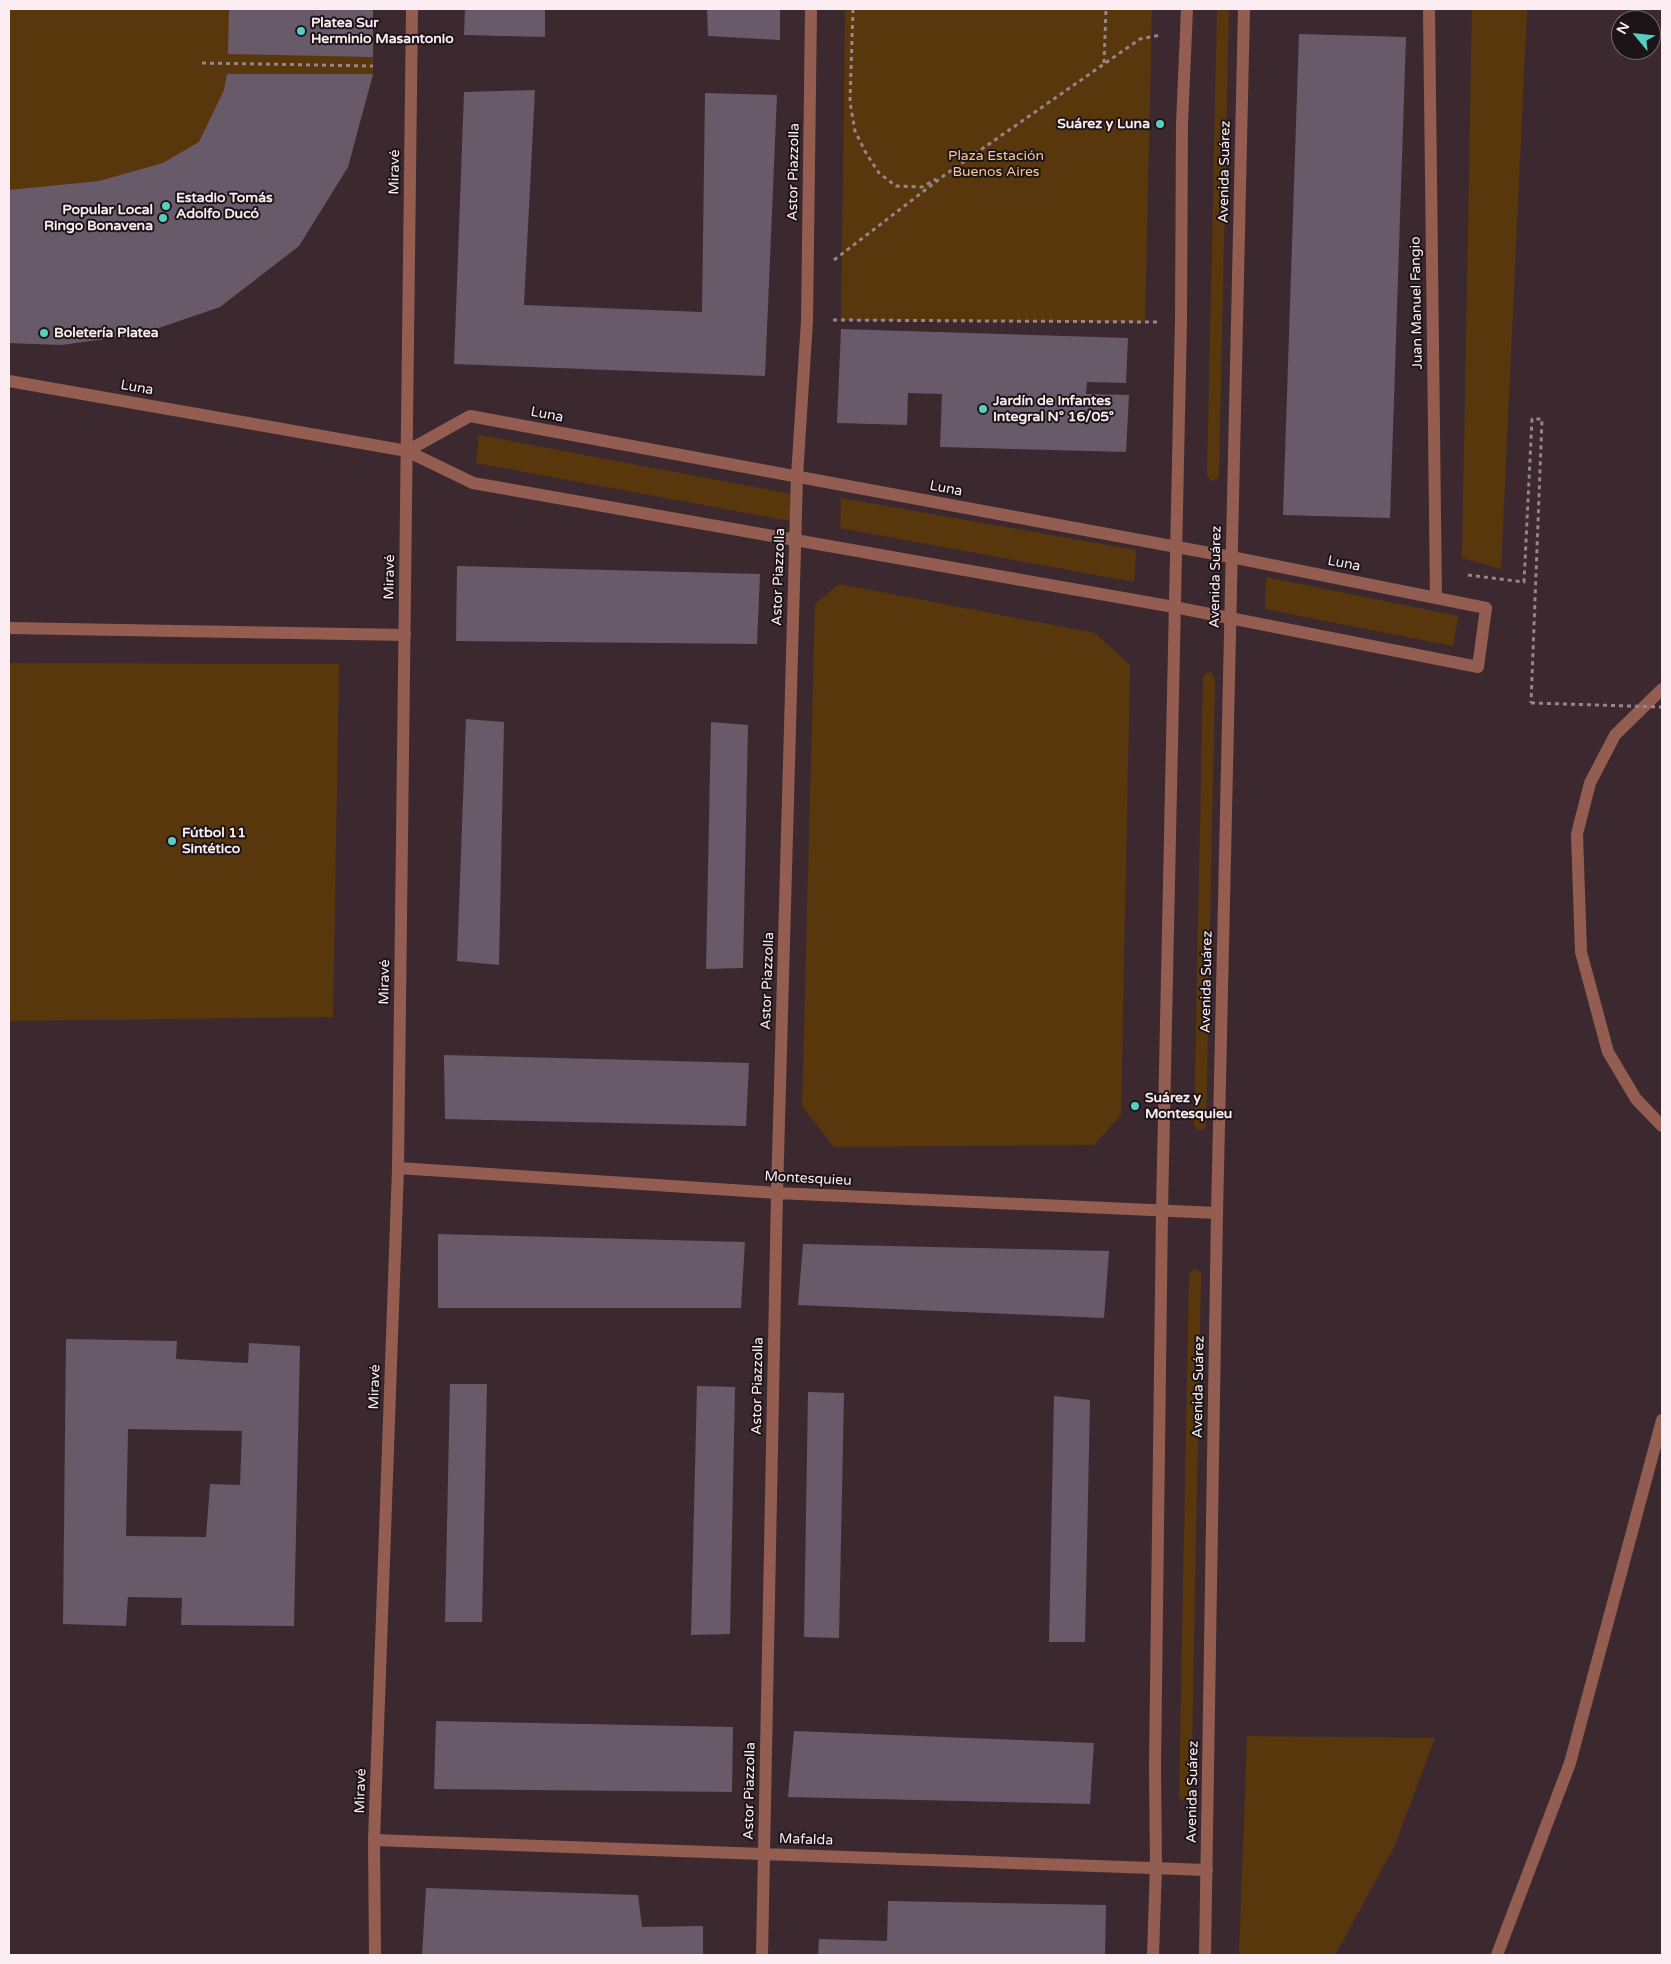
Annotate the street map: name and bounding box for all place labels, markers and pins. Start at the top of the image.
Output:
place label: Platea Sur Herminio Masantonio [311,15,454,48]
marker: Platea Sur Herminio Masantonio [295,25,307,37]
place label: Suárez y Luna [1057,116,1150,132]
marker: Suárez y Luna [1154,118,1166,130]
place label: Estadio Tomás Adolfo Ducó [176,190,273,222]
marker: Estadio Tomás Adolfo Ducó [160,200,172,212]
place label: Popular Local Ringo Bonavena [44,202,153,234]
marker: Popular Local Ringo Bonavena [157,212,169,224]
place label: Boletería Platea [54,325,159,341]
marker: Boletería Platea [38,327,50,339]
place label: Jardín de Infantes Integral N° 16/05° [993,393,1114,426]
marker: Jardín de Infantes Integral N° 16/05° [977,403,989,415]
place label: Fútbol 11 Sintético [182,825,246,858]
marker: Fútbol 11 Sintético [166,835,178,847]
place label: Suárez y Montesquieu [1145,1090,1232,1122]
marker: Suárez y Montesquieu [1129,1100,1141,1112]

